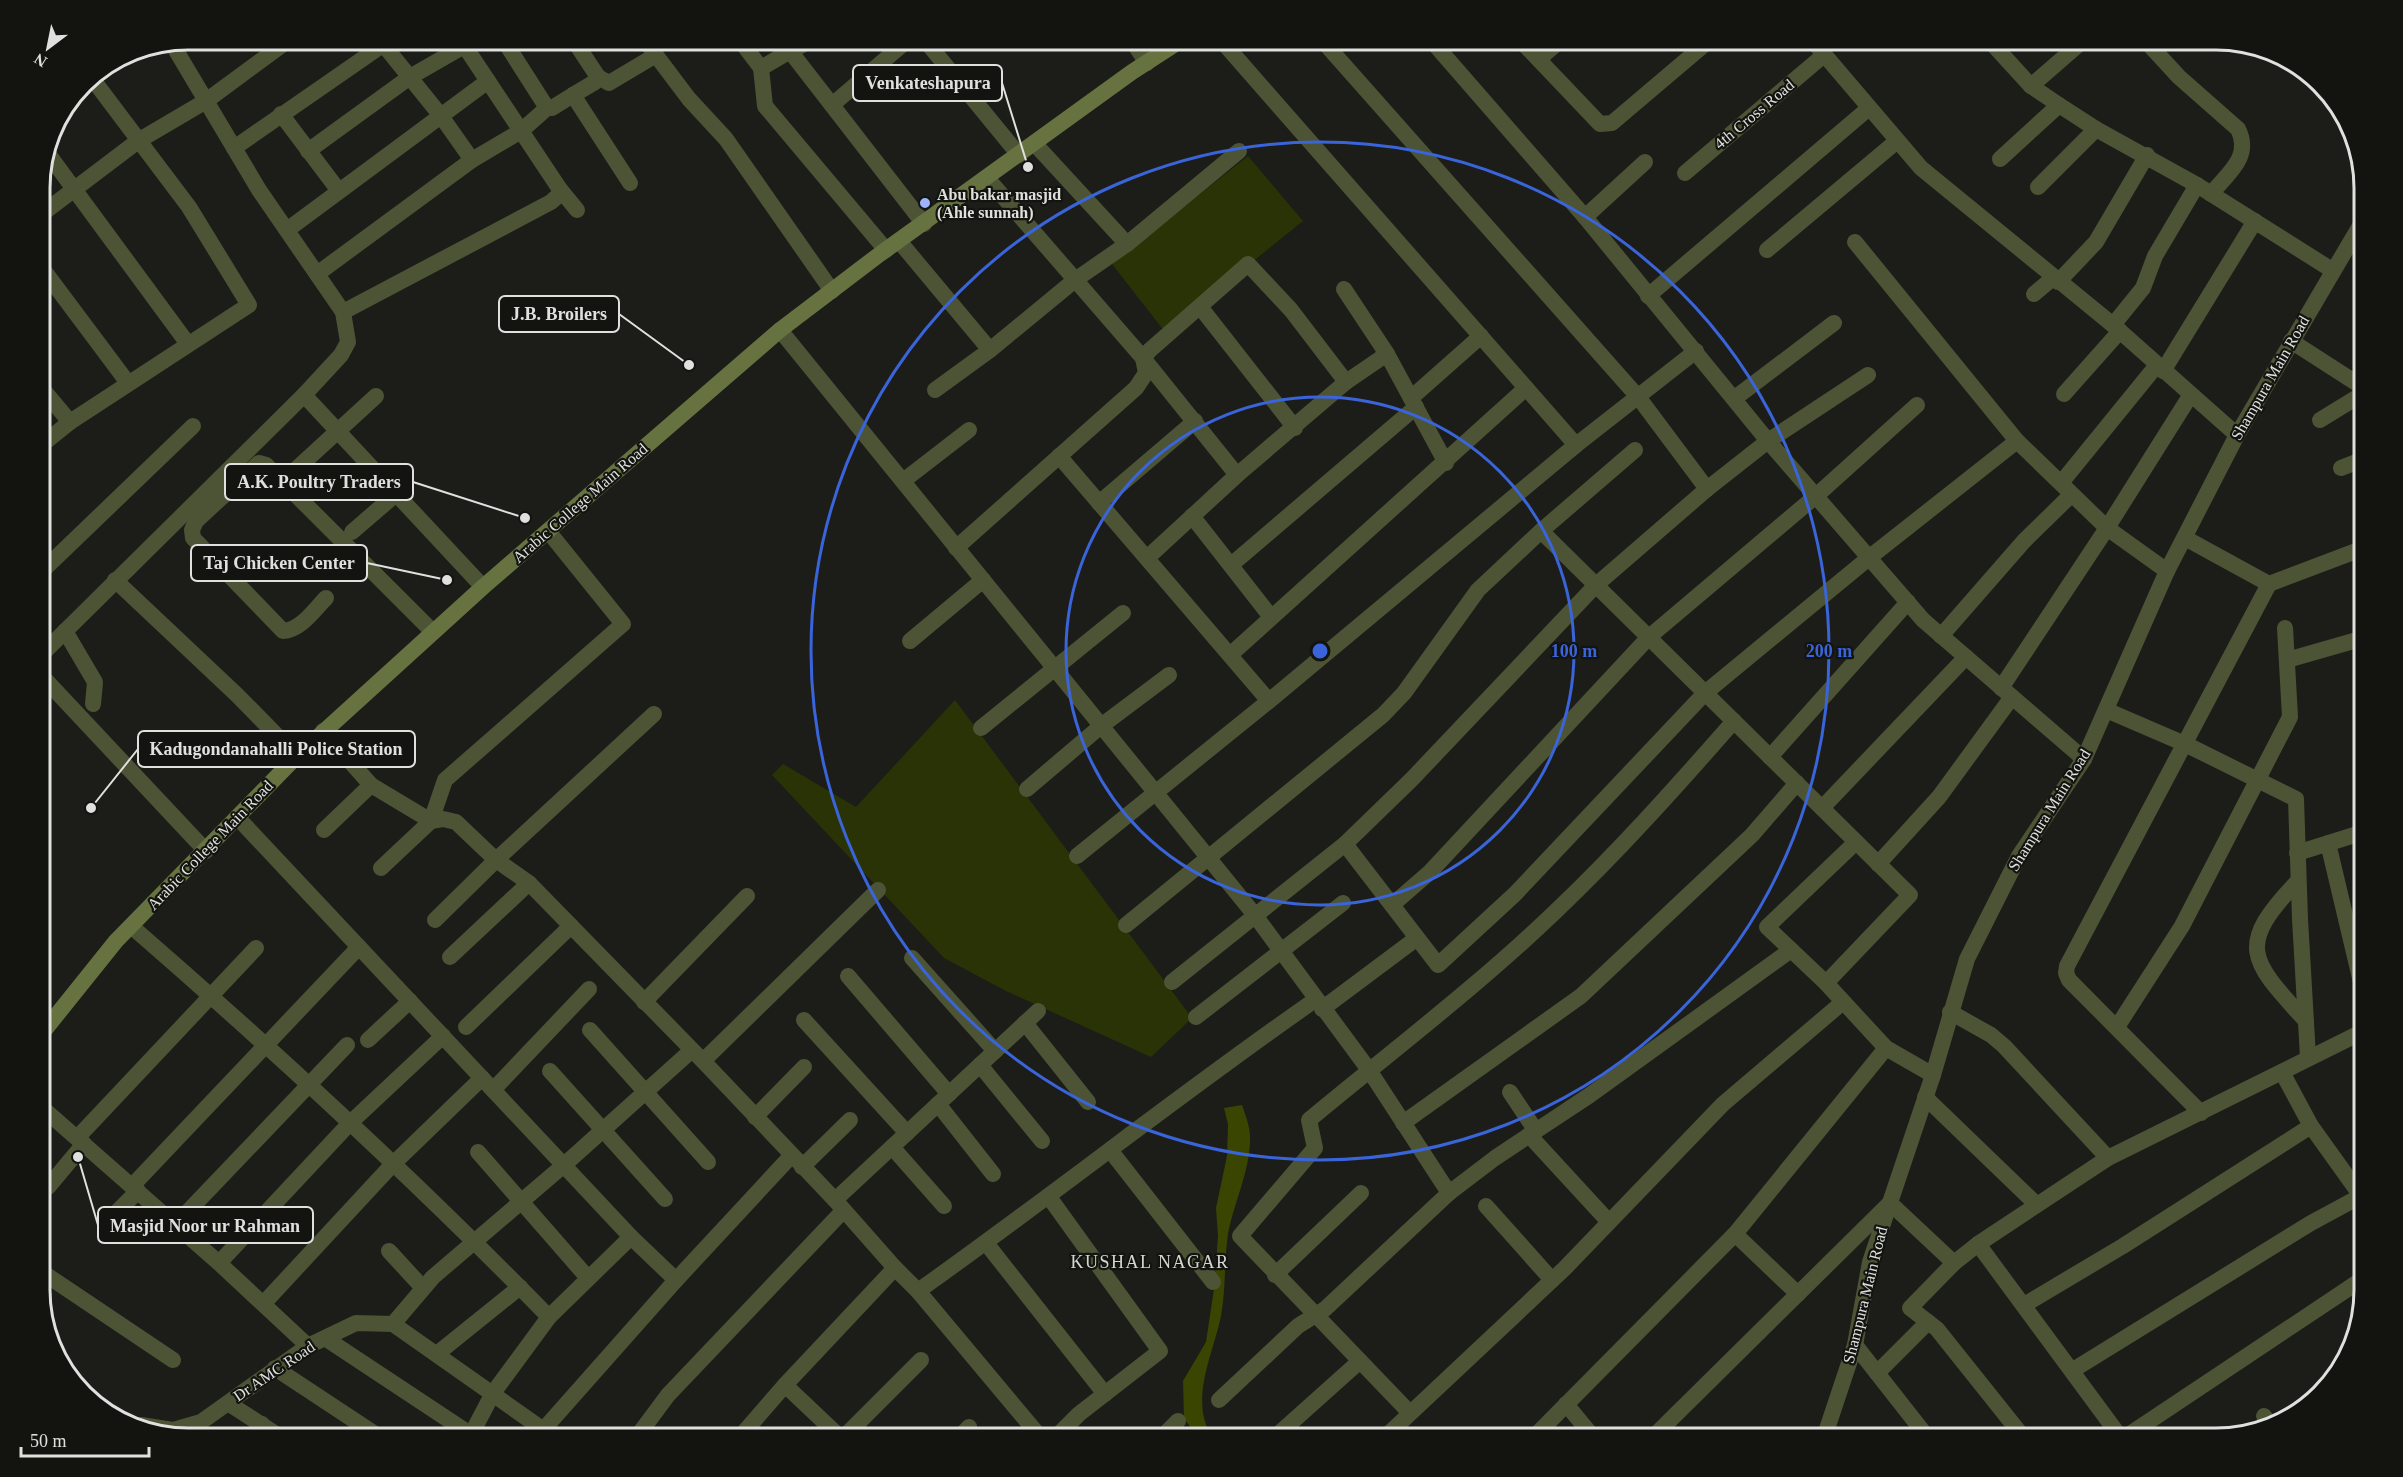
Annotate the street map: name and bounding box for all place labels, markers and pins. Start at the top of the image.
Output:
callout: Venkateshapura [853,65,1002,101]
place label: Abu bakar masjid (Ahle sunnah) [937,186,1061,222]
marker: Abu bakar masjid (Ahle sunnah) [918,196,932,210]
callout: J.B. Broilers [499,296,619,332]
callout: A.K. Poultry Traders [225,464,413,500]
callout: Taj Chicken Center [191,545,367,581]
centre of rings [1310,641,1330,661]
callout: Kadugondanahalli Police Station [138,731,415,767]
callout: Masjid Noor ur Rahman [98,1207,313,1243]

